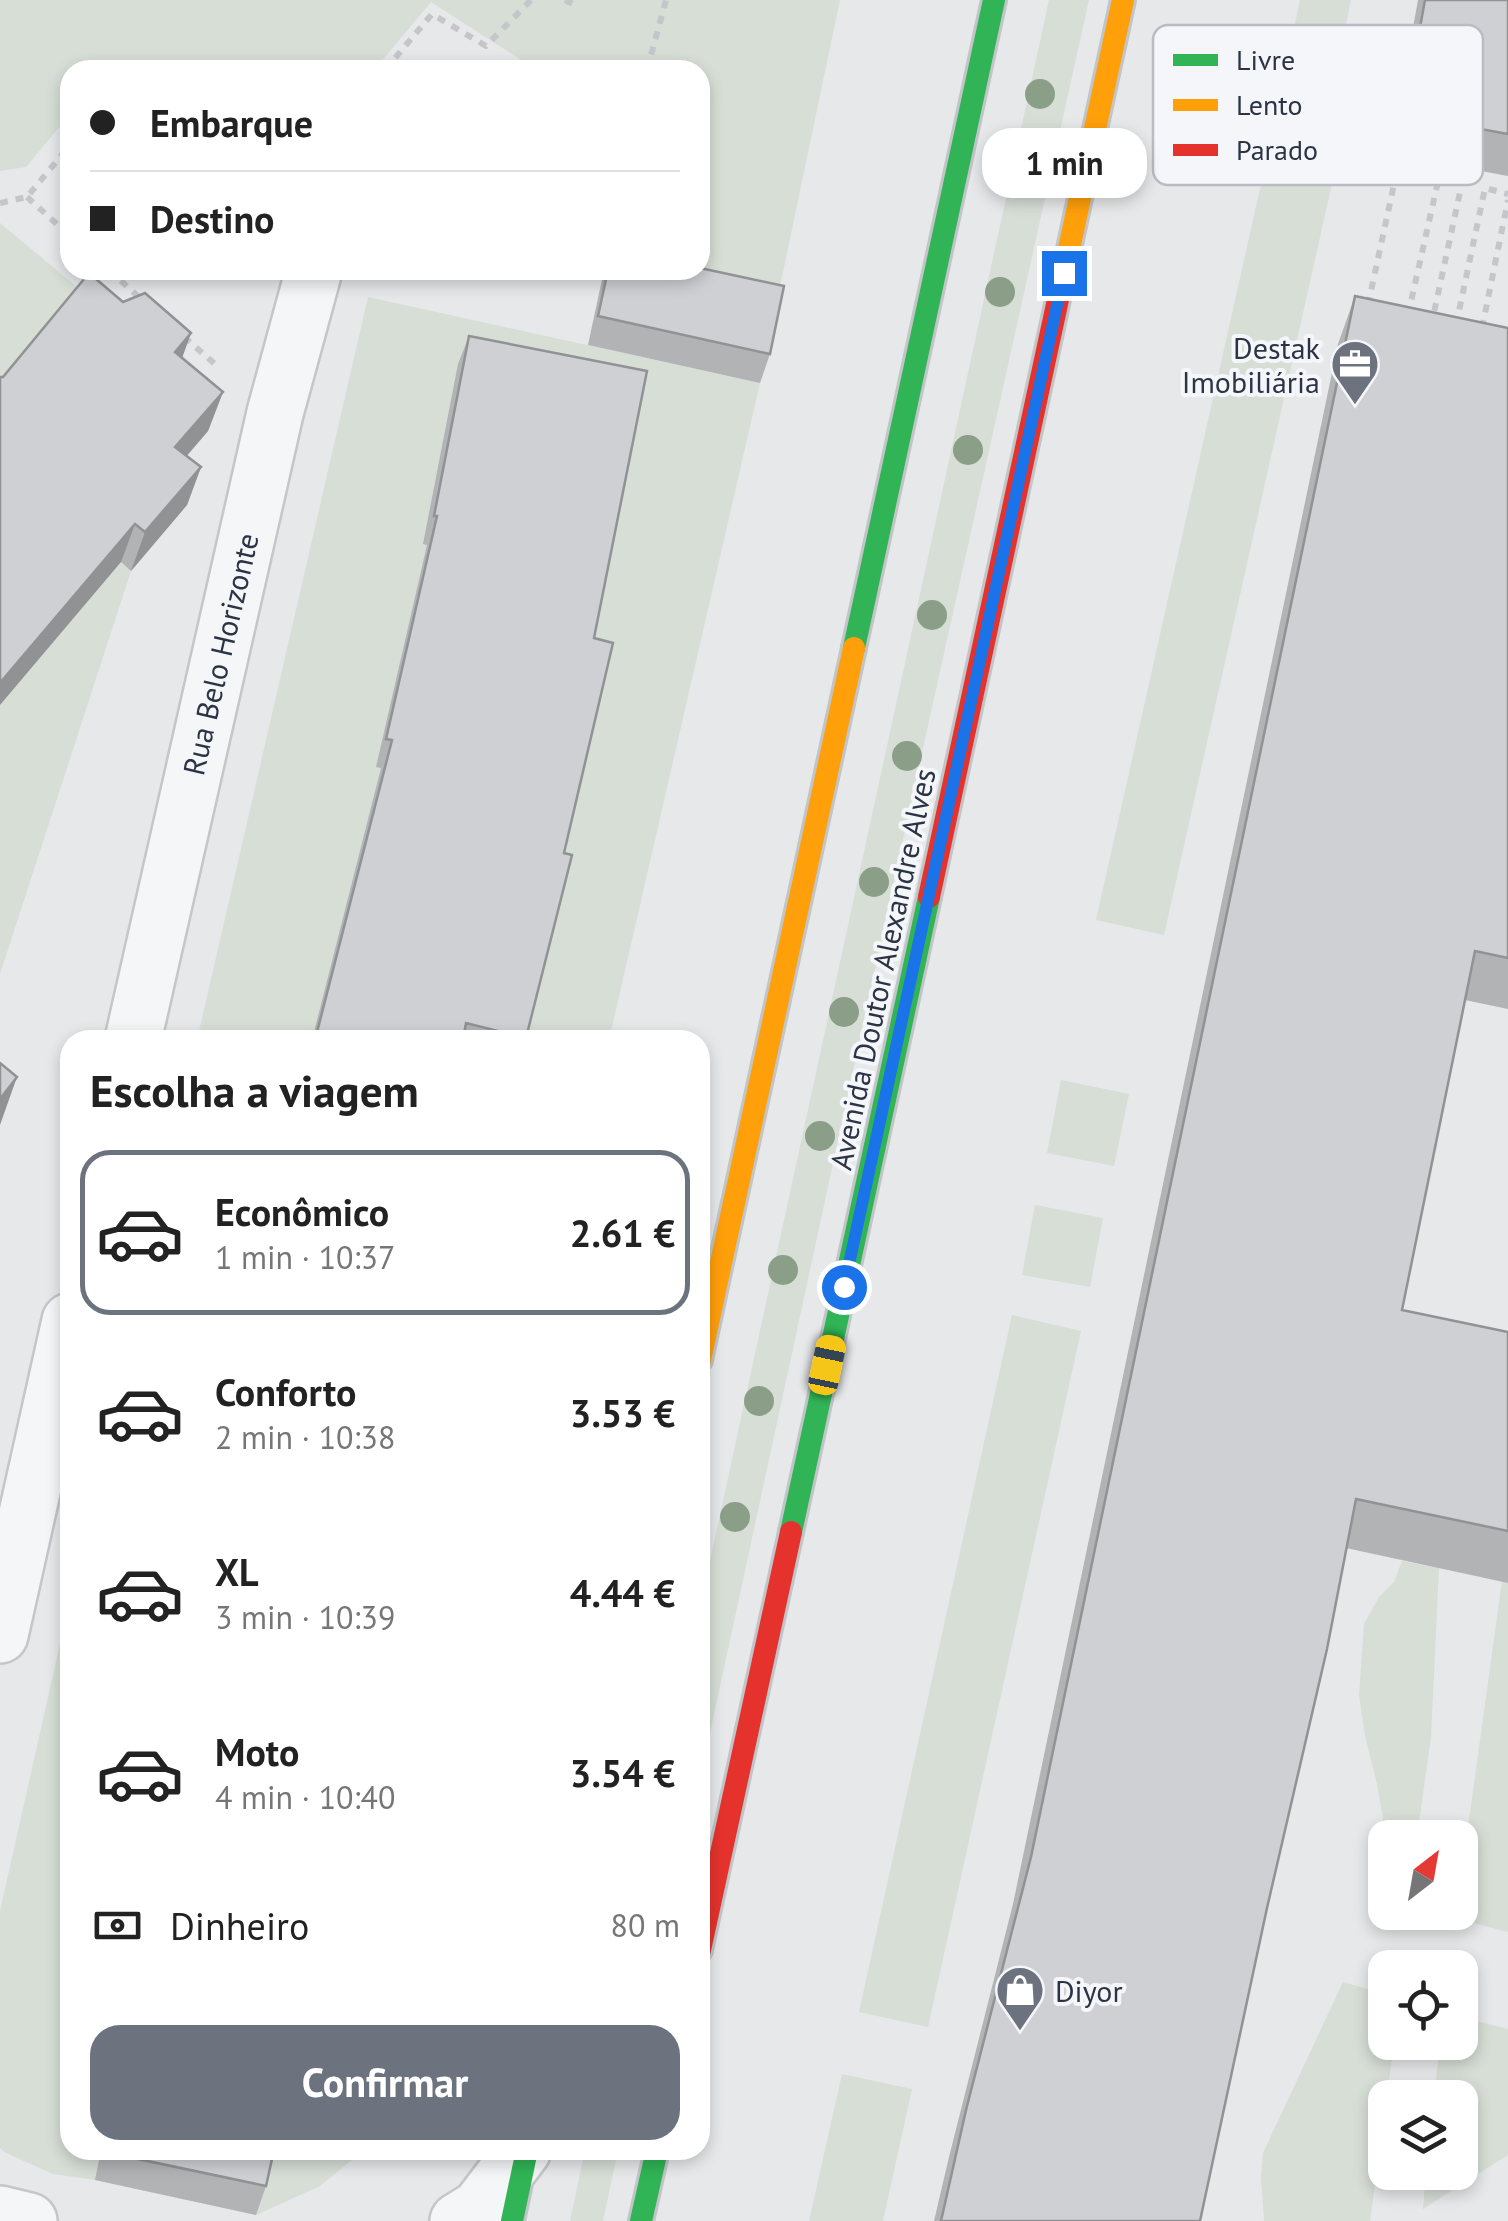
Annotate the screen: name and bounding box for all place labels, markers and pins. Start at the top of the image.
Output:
place label: Destak Imobiliária [1182,328,1321,401]
office icon: Destak Imobiliária [1329,338,1381,406]
shop icon: Diyor [994,1964,1046,2032]
place label: Diyor [1055,1971,1123,2010]

